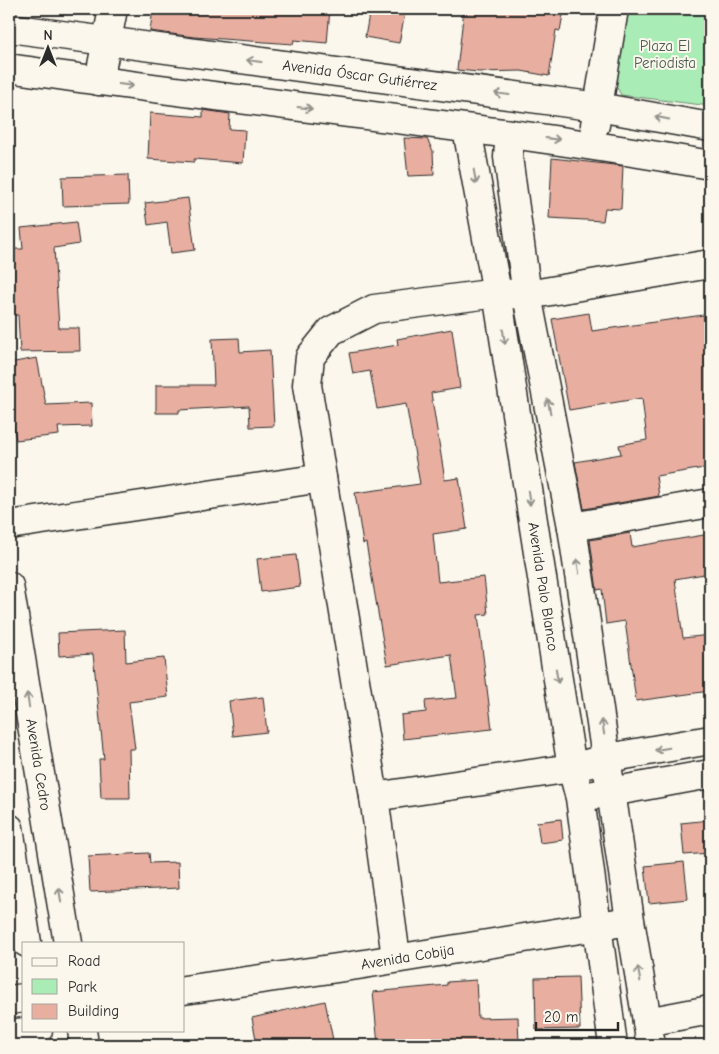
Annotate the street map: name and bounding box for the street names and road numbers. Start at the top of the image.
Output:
street label: Avenida Óscar Gutiérrez [281,56,439,94]
street label: Avenida Palo Blanco [524,521,562,652]
street label: Avenida Cedro [22,717,55,812]
street label: Avenida Cobija [359,941,456,973]

